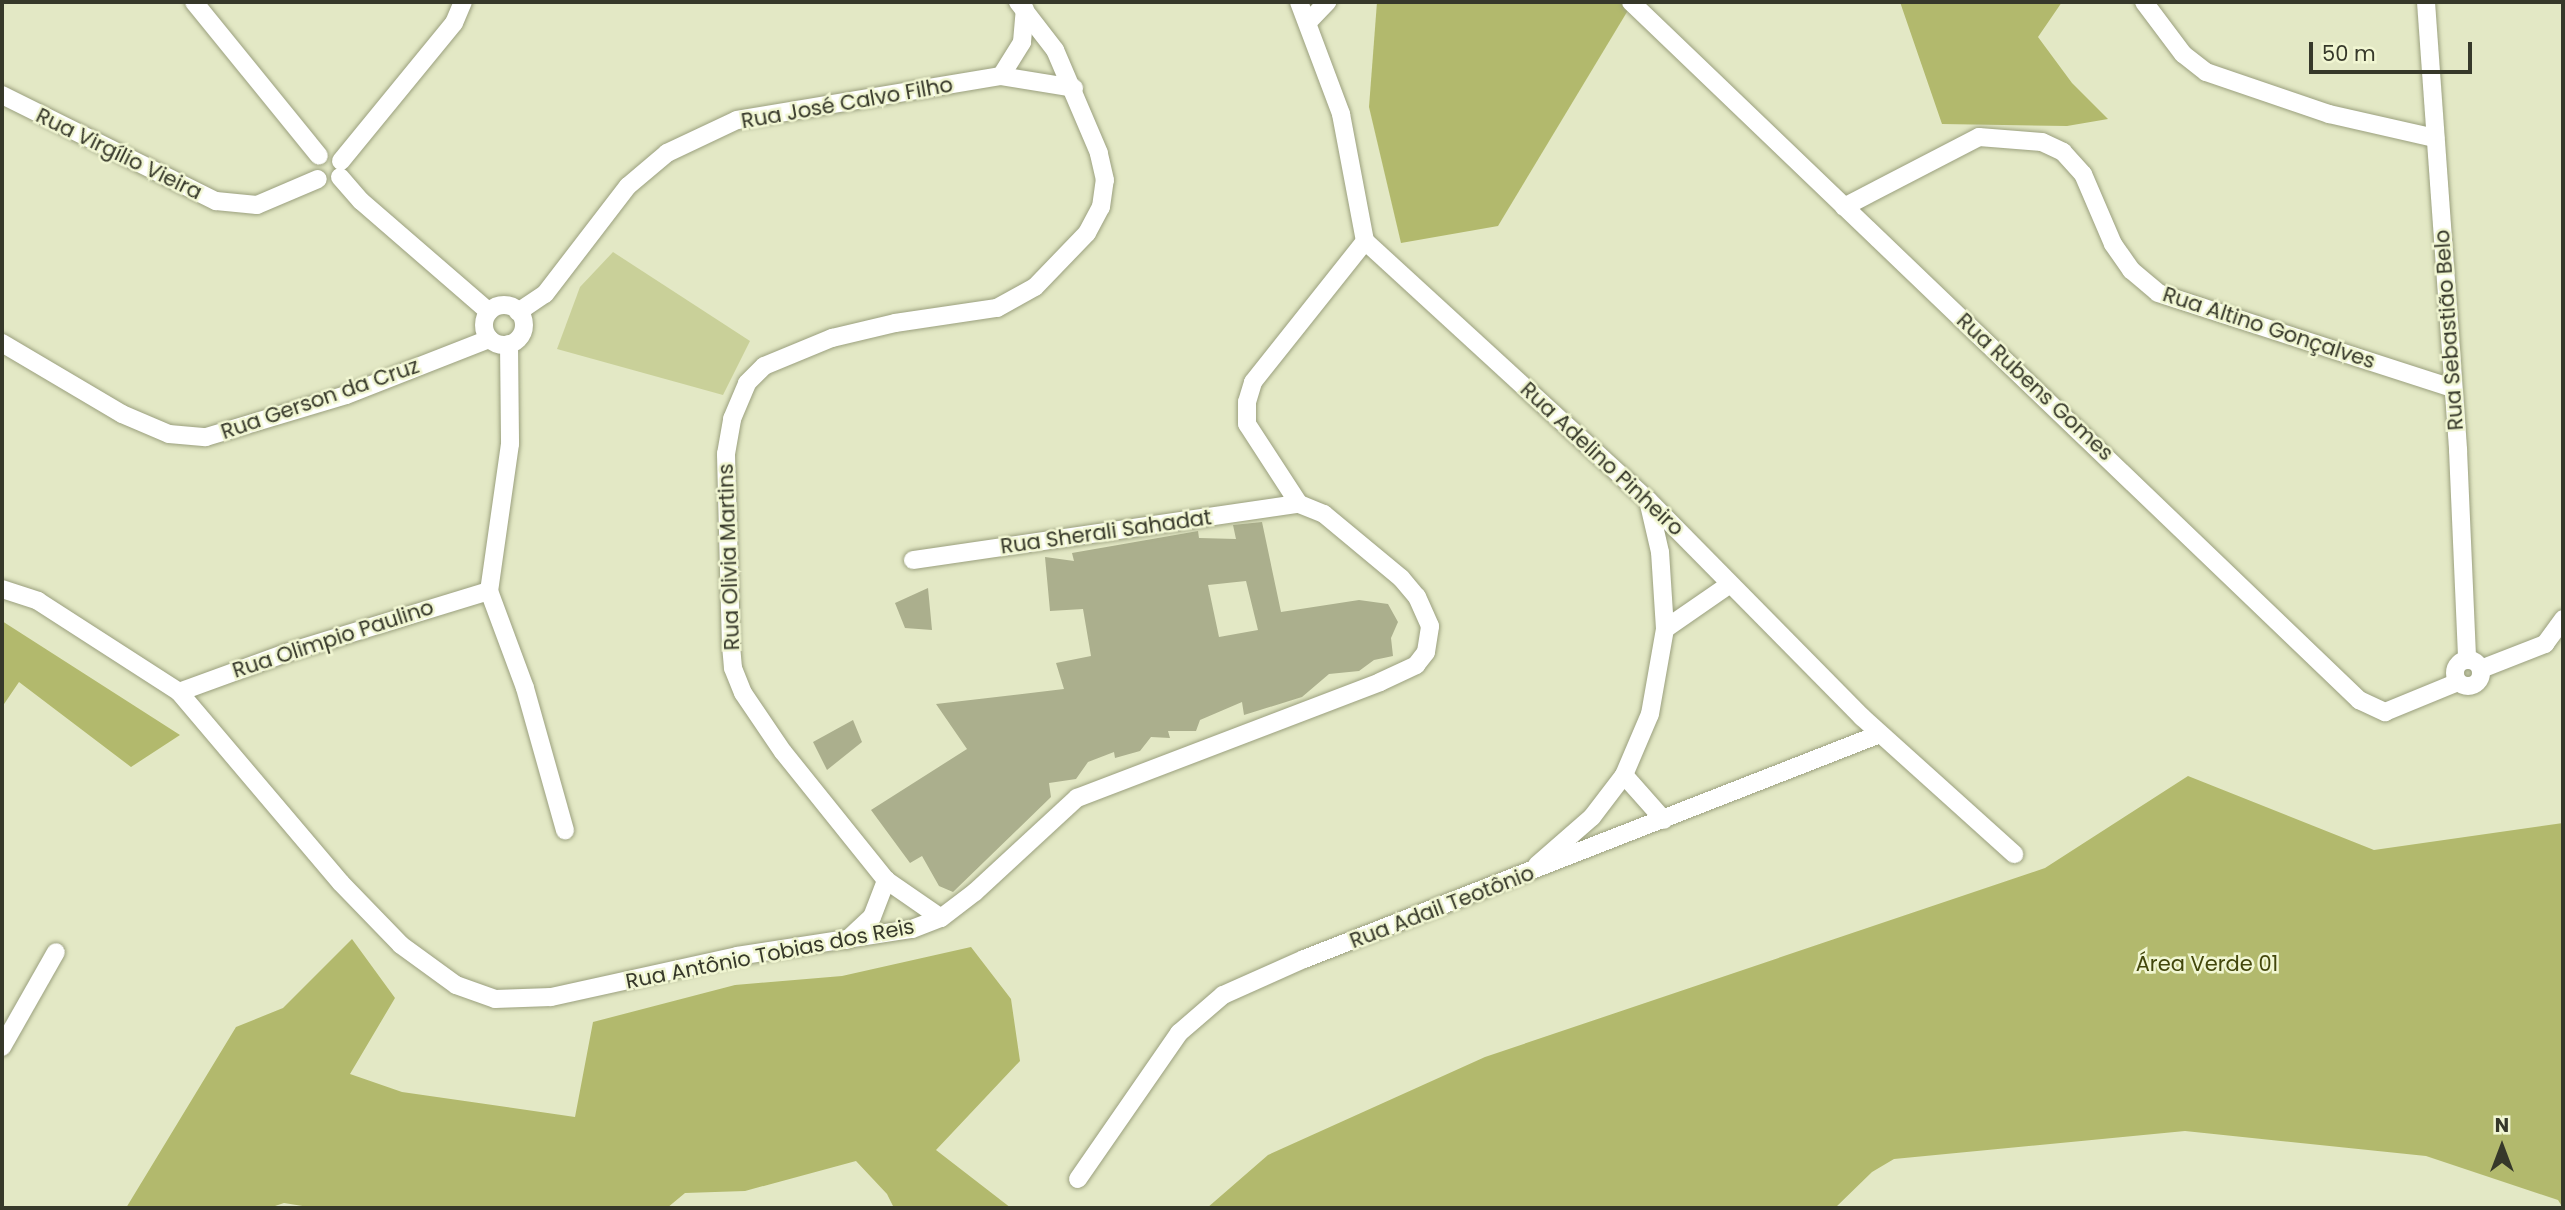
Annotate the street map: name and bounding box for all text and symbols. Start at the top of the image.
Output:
scale bar [2313,28,2476,72]
text: 50 m [2322,39,2376,68]
street label: Rua José Calvo Filho [739,72,955,134]
street label: Rua Virgílio Vieira [32,103,206,205]
street label: Rua Sebastião Belo [2429,229,2469,431]
street label: Rua Altino Gonçalves [2160,282,2378,374]
street label: Rua Rubens Gomes [1952,308,2118,466]
street label: Rua Gerson da Cruz [218,353,422,445]
street label: Rua Adelino Pinheiro [1515,377,1689,541]
street label: Rua Olivia Martins [713,463,745,651]
street label: Rua Sherali Sahadat [999,505,1213,559]
street label: Rua Olimpio Paulino [229,595,437,683]
street label: Rua Adail Teotônio [1346,860,1538,954]
street label: Rua Antônio Tobias dos Reis [624,914,916,994]
park label: Área Verde 01 [2136,951,2278,977]
north arrow [2467,1112,2537,1182]
text: N [2495,1112,2509,1139]

